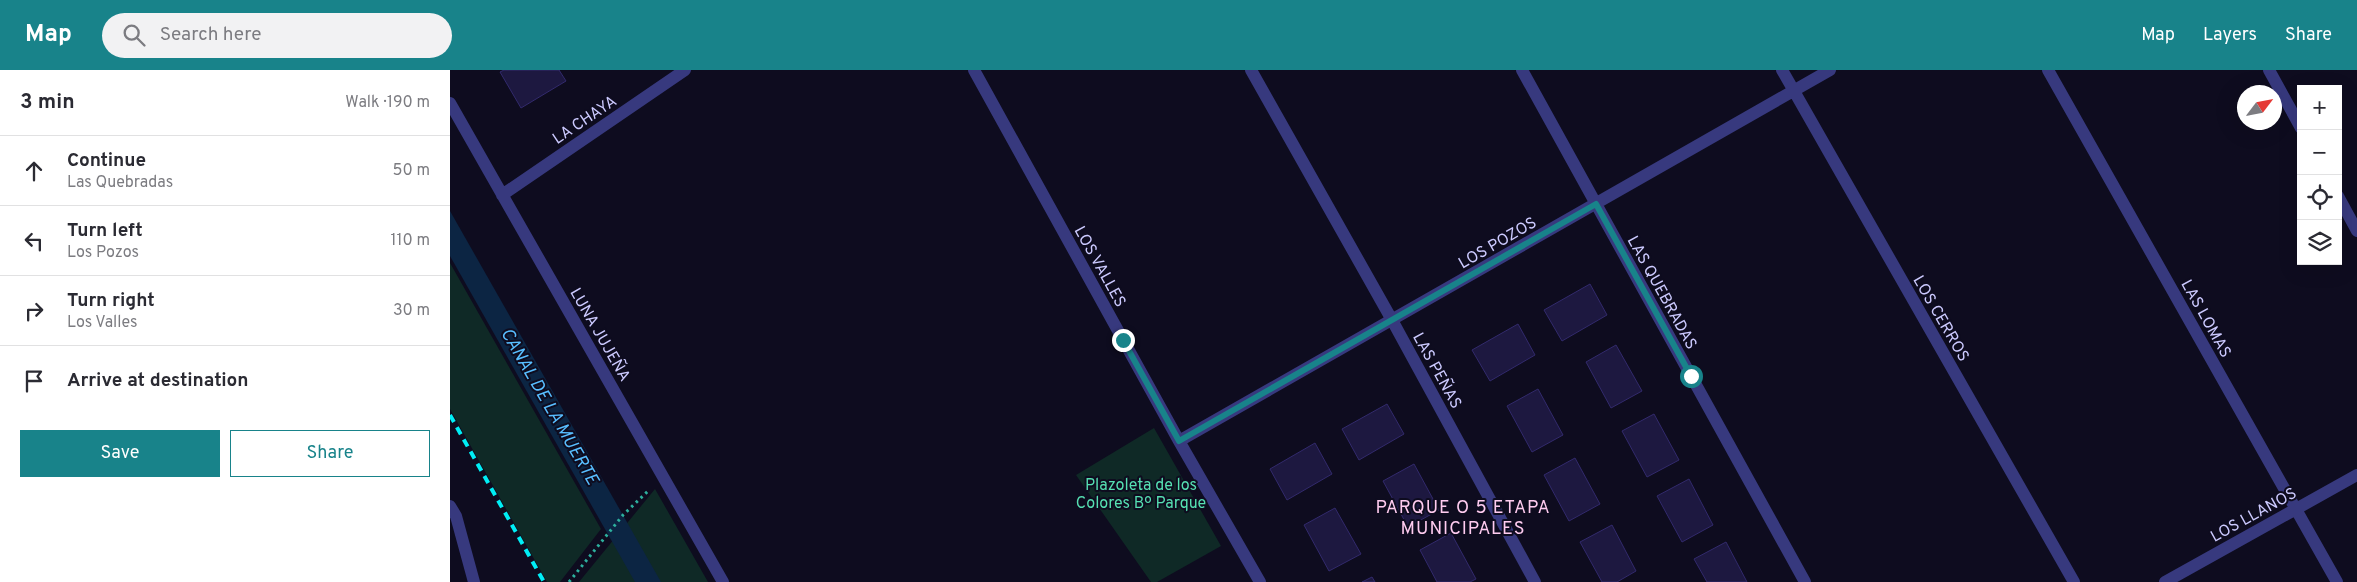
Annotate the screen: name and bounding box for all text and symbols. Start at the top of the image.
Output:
search box [102,13,452,58]
text: Map [25,20,72,50]
icon: search [120,21,148,49]
text: Search here [160,23,261,47]
text: Map [2141,24,2175,47]
text: Layers [2203,24,2257,47]
text: Share [2285,24,2332,47]
north arrow [2237,85,2282,130]
map controls [2297,85,2342,265]
button: + [2297,85,2342,130]
text: 3 min [20,89,75,116]
street label: LA CHAYA [549,92,621,149]
text: Walk · 190 m [345,93,430,113]
button: − [2297,130,2342,175]
text: Continue [67,149,146,173]
icon: ahead [20,157,48,185]
text: 50 m [393,161,430,181]
text: Las Quebradas [67,173,173,193]
button: locate [2297,175,2342,220]
street label: LOS POZOS [1455,213,1541,274]
text: Turn left [67,219,143,243]
button: layers [2297,220,2342,265]
street label: LOS VALLES [1069,223,1130,311]
icon: left [20,227,48,255]
text: 110 m [390,231,430,251]
street label: LAS QUEBRADAS [1622,233,1701,353]
text: Los Pozos [67,243,139,263]
street label: LOS CERROS [1908,272,1973,366]
street label: LAS LOMAS [2176,276,2235,362]
street label: LUNA JUJEÑA [564,283,637,385]
text: Turn right [67,289,155,313]
icon: right [20,297,48,325]
text: 30 m [393,301,430,321]
text: Los Valles [67,313,137,333]
water label: CANAL DE LA MUERTE [494,324,604,491]
street label: LAS PEÑAS [1407,328,1468,412]
route end [1112,329,1135,352]
route start [1680,365,1703,388]
icon: arrive [20,367,48,395]
text: Arrive at destination [67,369,248,393]
button: Save [20,430,220,477]
button: Share [230,430,430,477]
park label: Plazoleta de los Colores Bº Parque [1076,476,1206,514]
street label: LOS LLANOS [2207,484,2300,548]
district label: PARQUE O 5 ETAPA MUNICIPALES [1375,497,1551,541]

